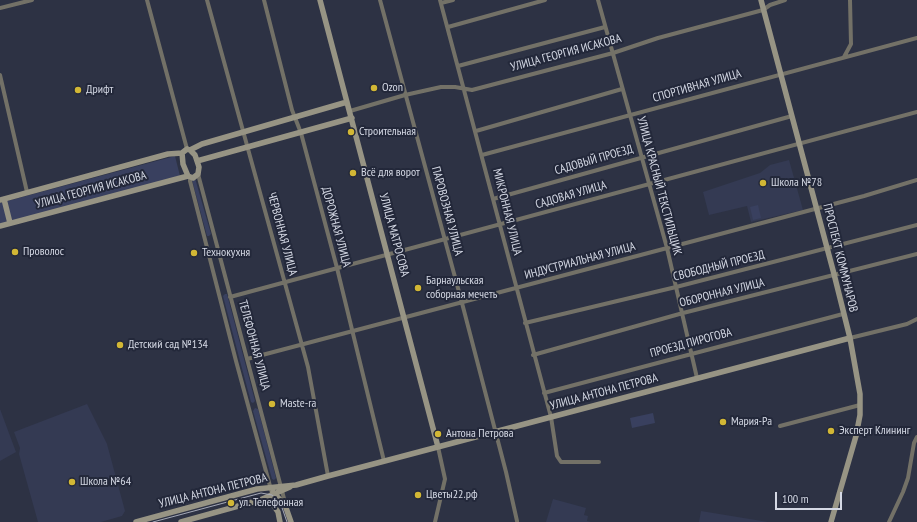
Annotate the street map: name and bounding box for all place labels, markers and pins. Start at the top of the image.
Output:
place label: Ozon [382,81,403,95]
place label: Дрифт [86,83,113,97]
marker: Ozon [369,83,379,93]
marker: Дрифт [73,85,83,95]
place label: Строительная [359,125,416,139]
marker: Строительная [346,127,356,137]
place label: Всё для ворот [361,166,420,180]
marker: Всё для ворот [348,168,358,178]
place label: Школа №78 [771,176,822,190]
marker: Школа №78 [758,178,768,188]
place label: Проволос [23,245,64,259]
place label: Технокухня [202,246,250,260]
marker: Проволос [10,247,20,257]
marker: Технокухня [189,248,199,258]
place label: Барнаульская соборная мечеть [426,274,497,302]
marker: Барнаульская соборная мечеть [413,283,423,293]
place label: Детский сад №134 [128,338,208,352]
marker: Детский сад №134 [115,340,125,350]
place label: Maste-ra [280,397,316,411]
marker: Maste-ra [267,399,277,409]
place label: Мария-Ра [731,415,772,429]
marker: Мария-Ра [718,417,728,427]
place label: Эксперт Клининг [839,424,910,438]
marker: Эксперт Клининг [826,426,836,436]
place label: Антона Петрова [446,427,513,441]
marker: Антона Петрова [433,429,443,439]
place label: Школа №64 [80,475,131,489]
marker: Школа №64 [67,477,77,487]
place label: Цветы22.рф [426,488,478,502]
marker: Цветы22.рф [413,490,423,500]
place label: ул. Телефонная [239,496,303,510]
marker: ул. Телефонная [226,498,236,508]

